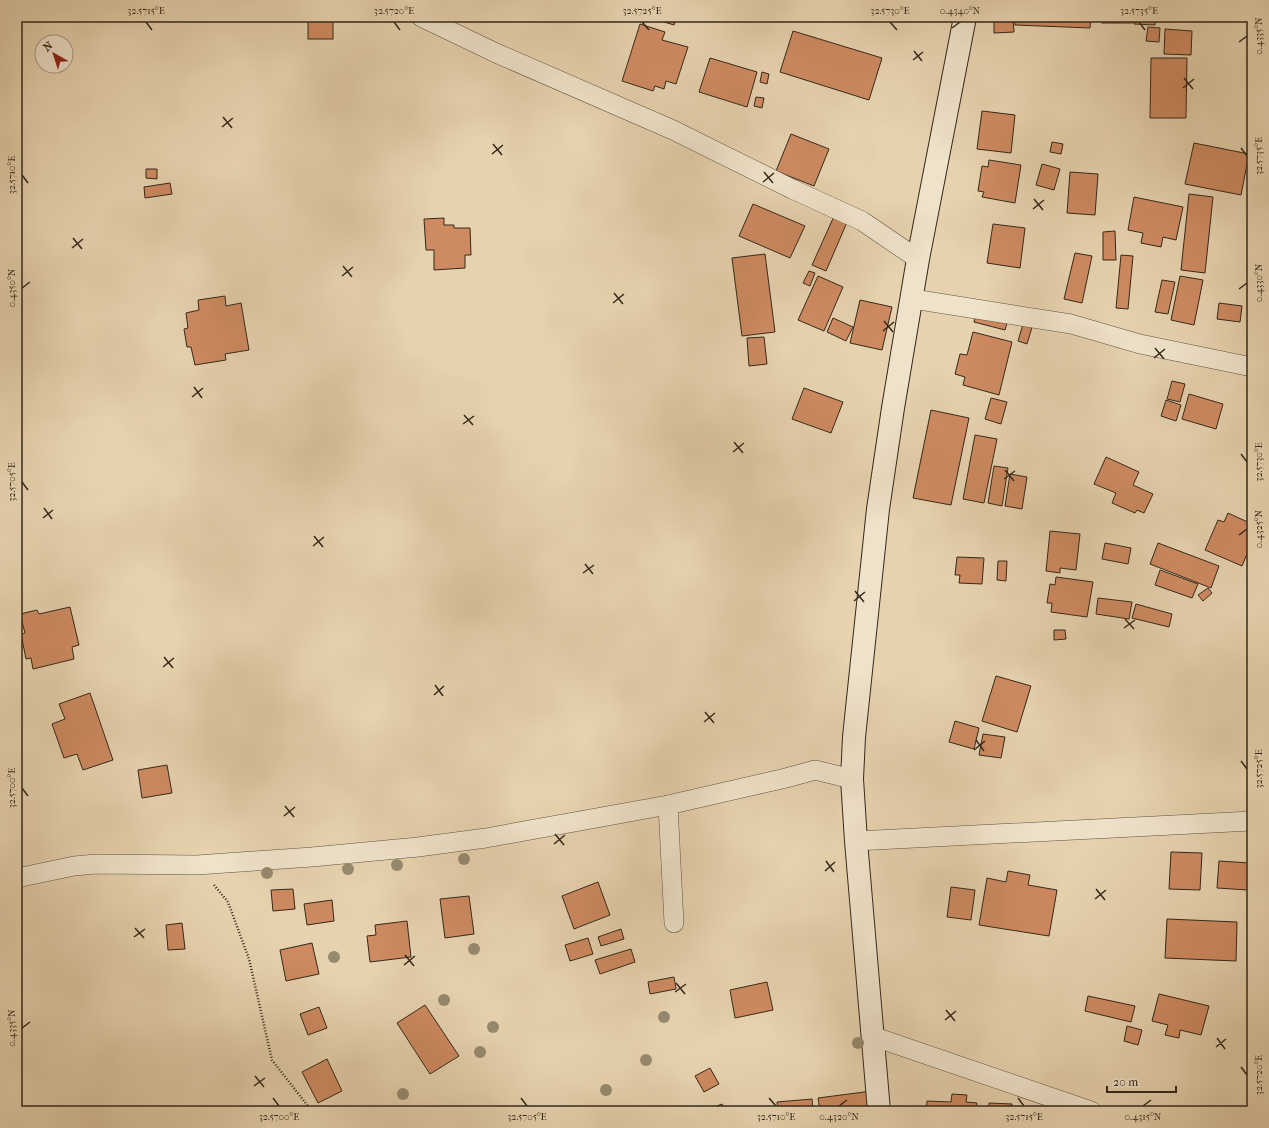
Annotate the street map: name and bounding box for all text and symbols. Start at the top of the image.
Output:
text: 32.5715°E [127,5,165,17]
text: 32.5720°E [374,5,414,17]
text: 32.5725°E [622,5,662,17]
text: 32.5730°E [870,5,910,17]
text: 0.4340°N [940,5,981,17]
text: 32.5735°E [1120,5,1158,17]
text: 0.4335°N [1253,17,1265,55]
north arrow [34,34,74,74]
text: N [41,39,56,54]
text: 32.5735°E [1253,137,1265,175]
text: 32.5710°E [6,156,18,194]
text: 0.4330°N [1253,263,1265,302]
text: 0.4350°N [6,268,18,307]
text: 32.5730°E [1253,442,1265,482]
text: 32.5705°E [6,462,18,502]
text: 0.4325°N [1253,509,1265,548]
text: 32.5725°E [1253,749,1265,789]
text: 32.5700°E [6,768,18,808]
text: 0.4335°N [6,1009,18,1047]
text: 32.5720°E [1253,1055,1265,1095]
scale bar [1107,1068,1176,1094]
text: 20 m [1113,1075,1138,1089]
text: 32.5700°E [259,1111,299,1123]
text: 32.5705°E [507,1111,547,1123]
text: 32.5710°E [757,1111,795,1123]
text: 0.4320°N [819,1111,859,1123]
text: 32.5715°E [1005,1111,1043,1123]
text: 0.4315°N [1125,1111,1162,1123]

